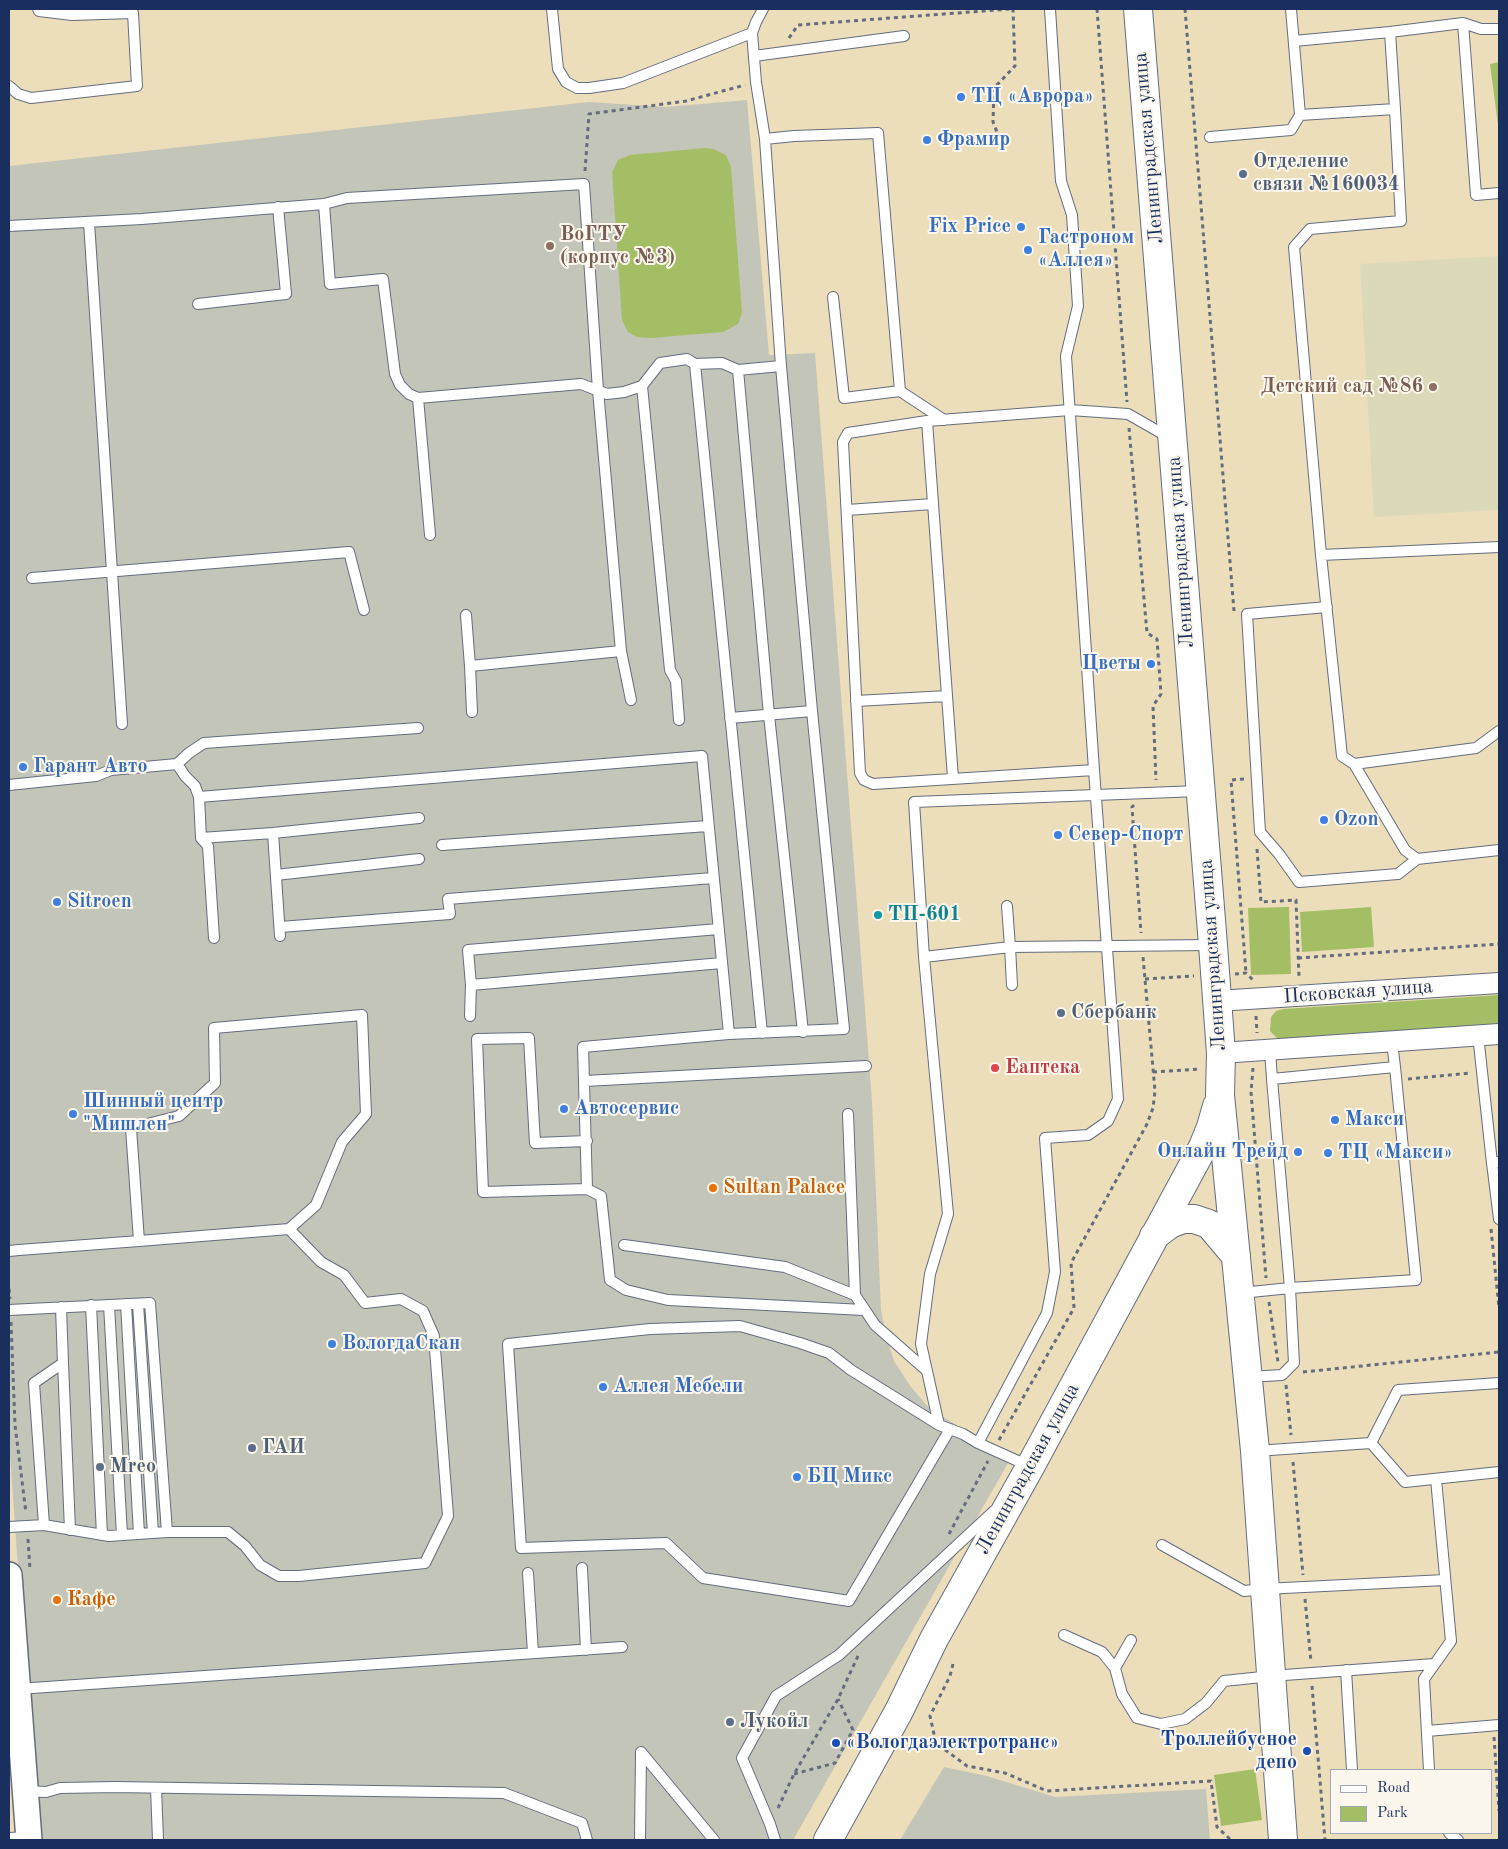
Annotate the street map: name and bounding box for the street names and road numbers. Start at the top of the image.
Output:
street label: Ленинградская улица [1129,51,1169,245]
street label: Ленинградская улица [1162,455,1200,649]
street label: Ленинградская улица [1194,858,1232,1052]
street label: Псковская улица [1282,975,1434,1009]
street label: Ленинградская улица [971,1379,1085,1559]

